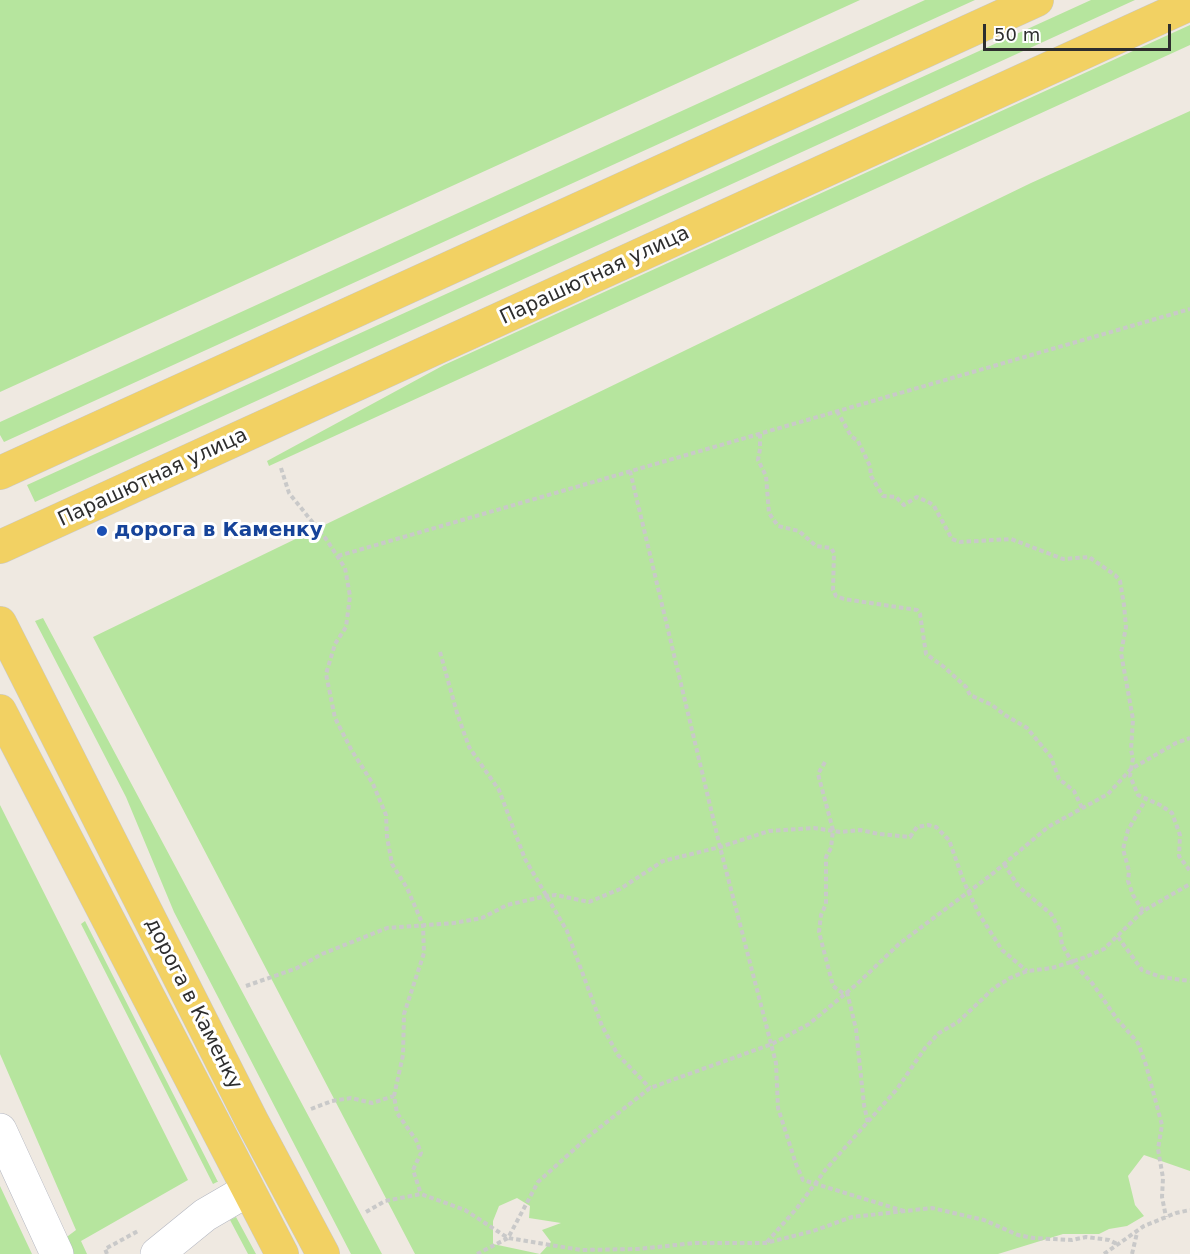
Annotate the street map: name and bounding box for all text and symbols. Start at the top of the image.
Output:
scale bar [986,12,1174,50]
text: 50 m [994,24,1040,45]
street label: Парашютная улица [496,222,694,330]
street label: Парашютная улица [54,424,252,532]
place label: дорога в Каменку [114,519,323,543]
marker: дорога в Каменку [95,524,109,538]
street label: дорога в Каменку [139,914,247,1094]

